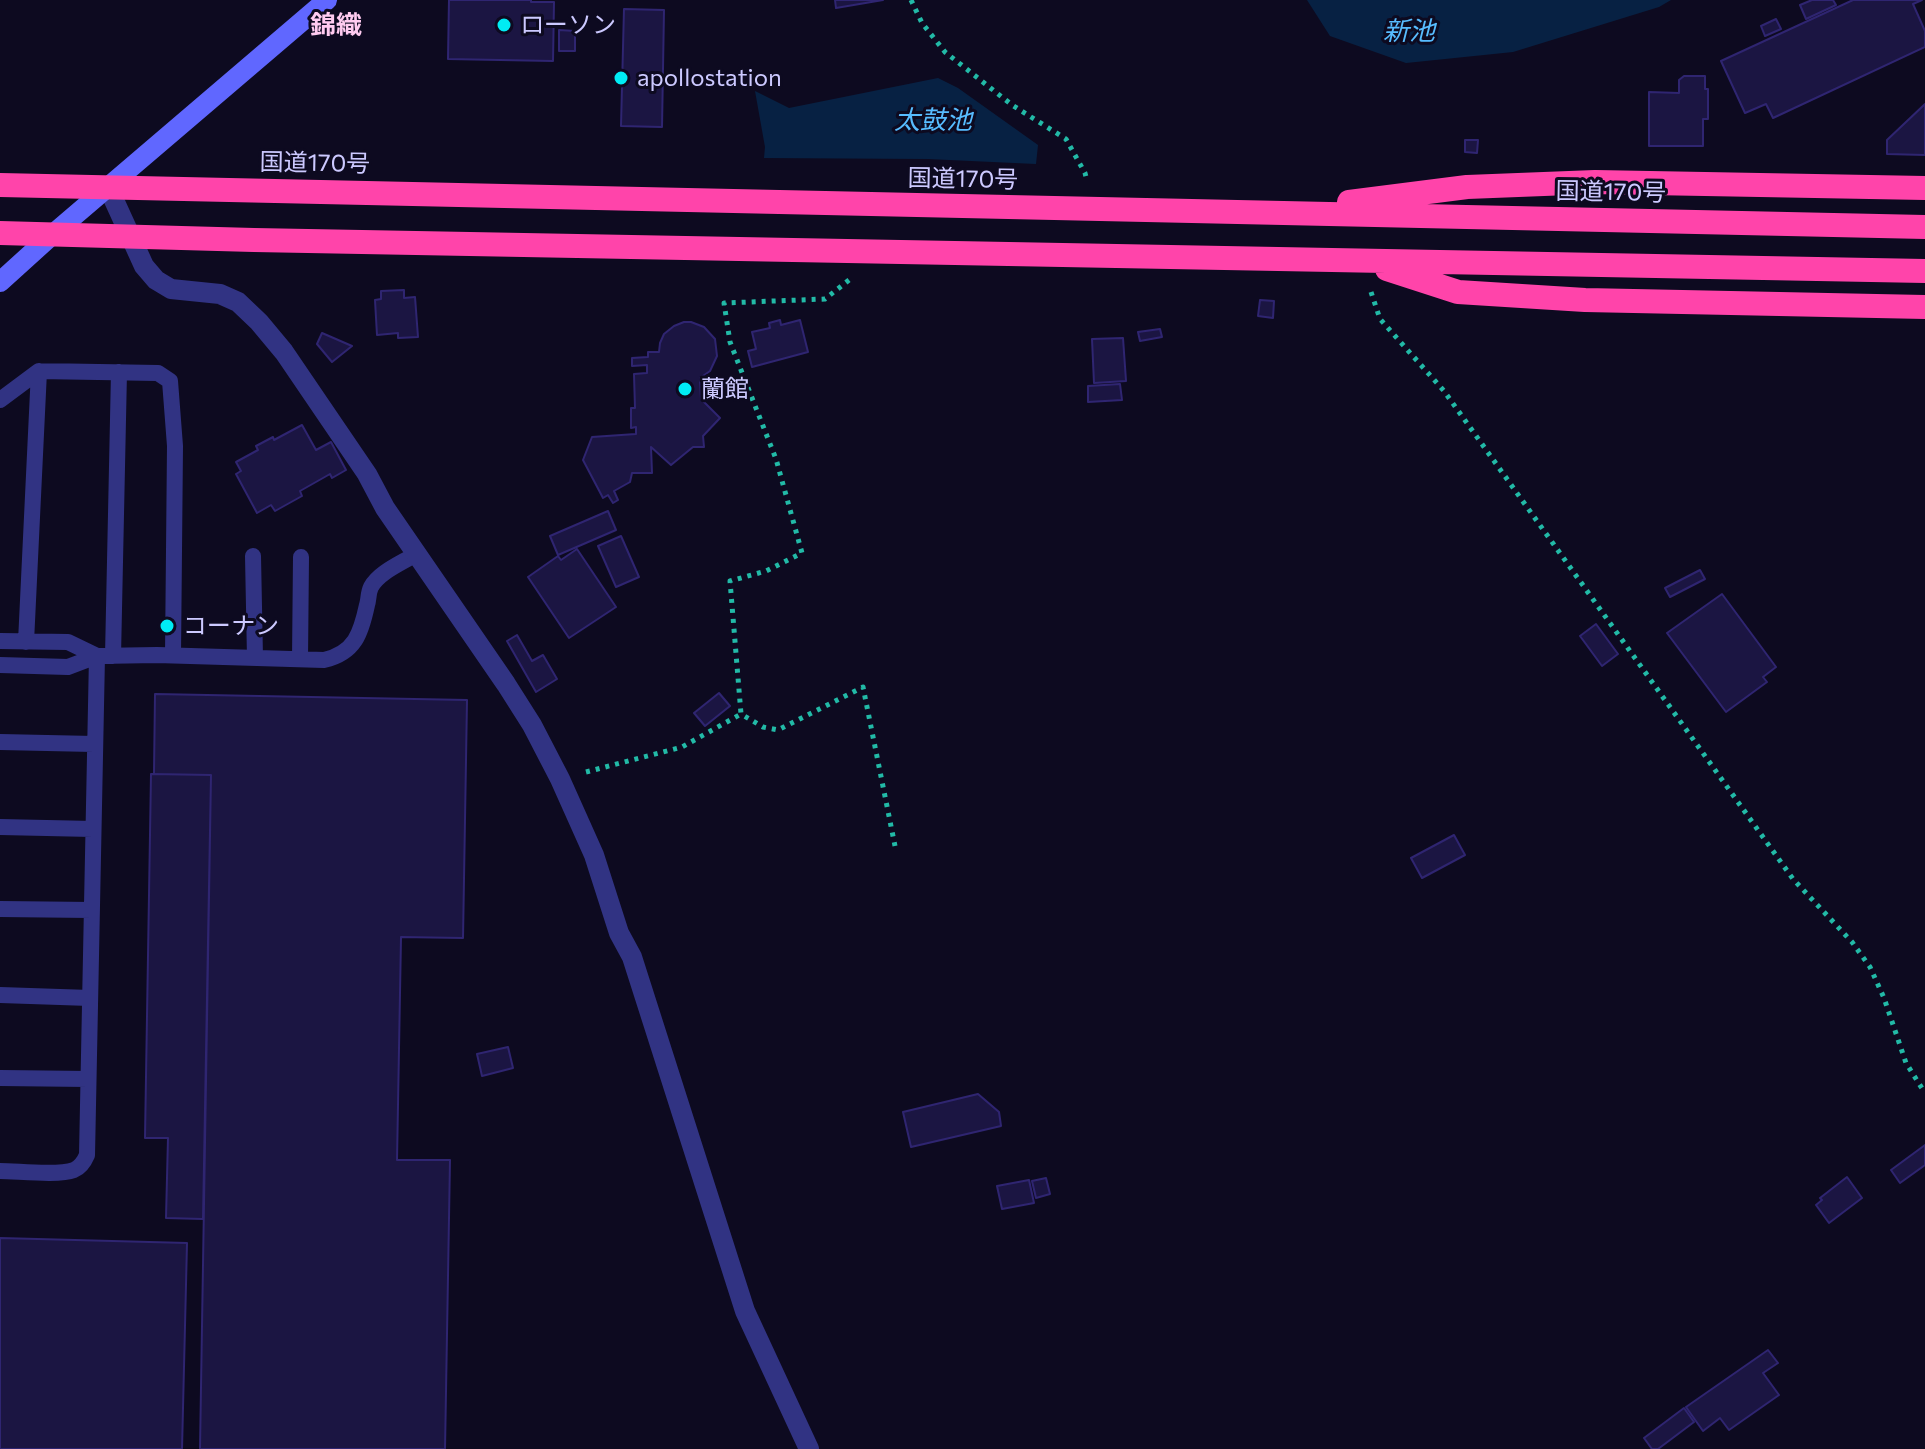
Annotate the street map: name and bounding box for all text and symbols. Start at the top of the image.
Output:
district label: 錦織 [310,9,362,41]
place label: ローソン [520,11,616,39]
water label: 新池 [1383,15,1435,47]
marker: ローソン [495,16,513,34]
place label: apollostation [637,64,782,92]
marker: apollostation [612,69,630,87]
water label: 太鼓池 [894,104,972,136]
street label: 国道170号 [259,148,371,178]
street label: 国道170号 [907,164,1019,194]
street label: 国道170号 [1555,177,1667,207]
place label: 蘭館 [701,375,749,403]
marker: 蘭館 [676,380,694,398]
place label: コーナン [183,612,279,640]
marker: コーナン [158,617,176,635]

